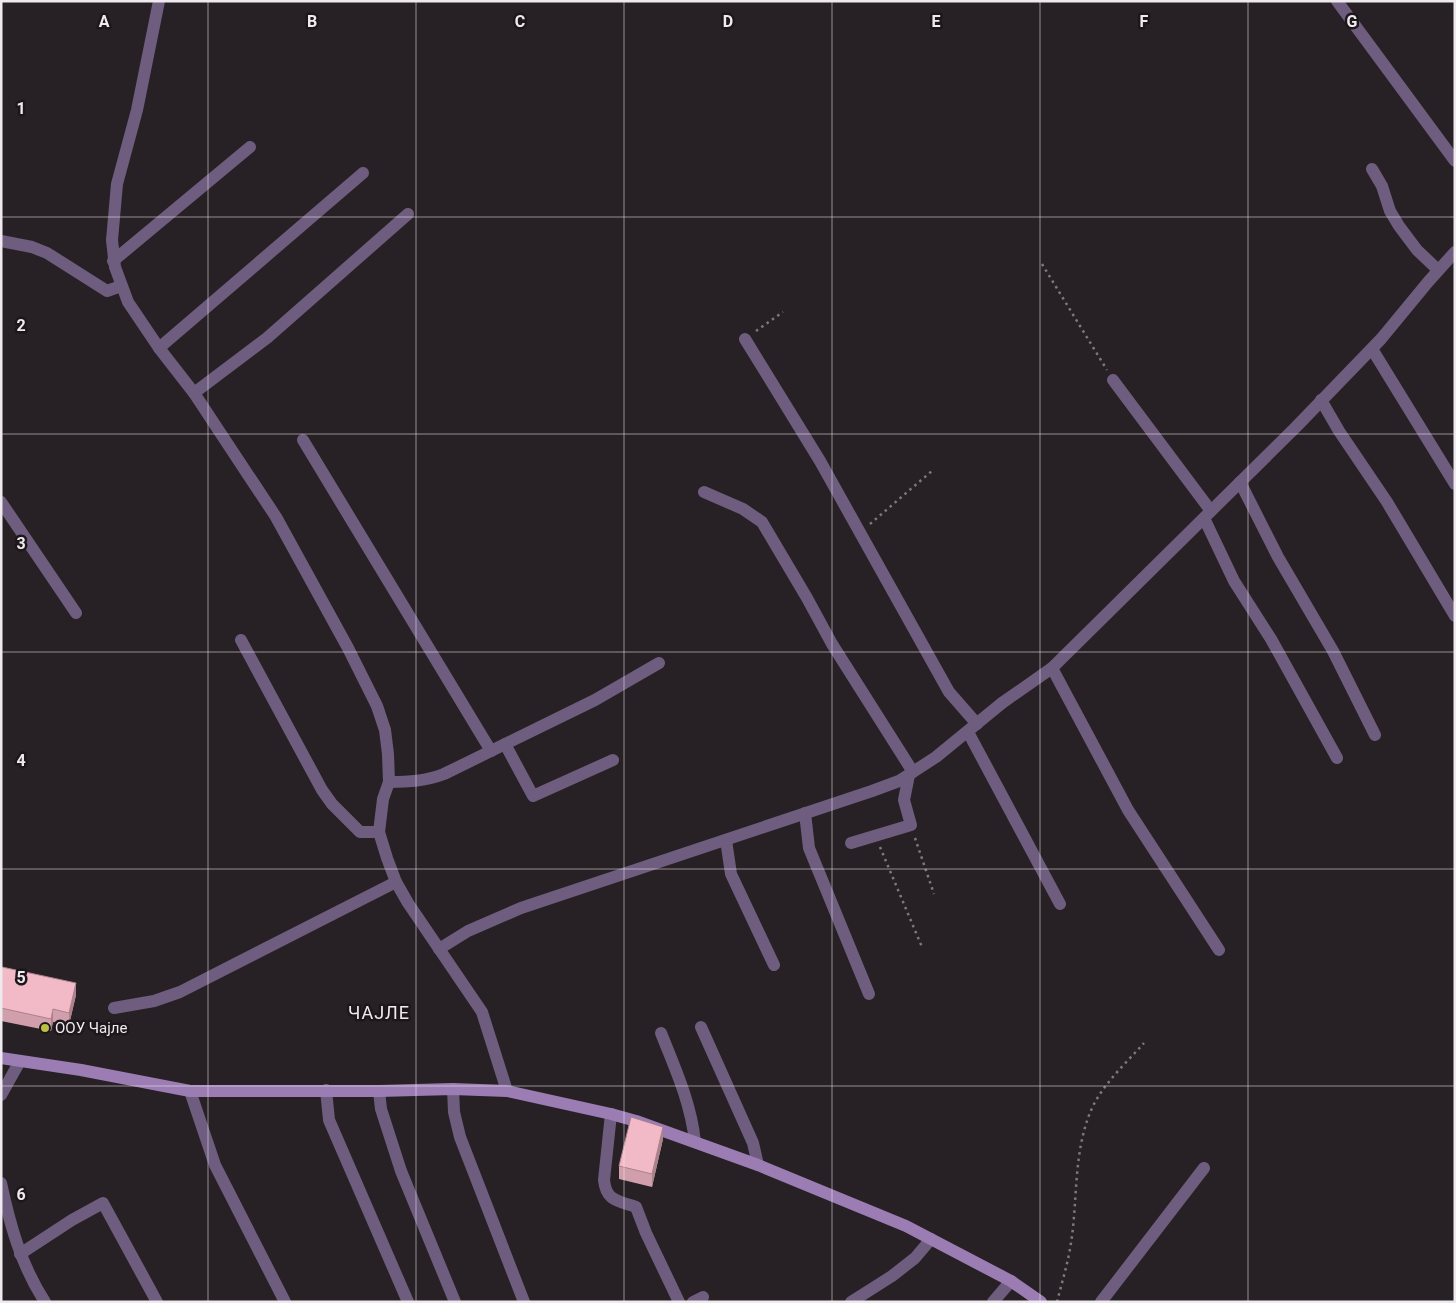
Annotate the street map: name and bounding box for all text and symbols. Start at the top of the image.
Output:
text: A [99,12,110,31]
text: B [307,12,317,31]
text: C [515,12,525,31]
text: D [723,12,733,31]
text: E [932,12,941,31]
text: F [1140,12,1149,31]
text: G [1347,12,1358,31]
text: 1 [16,99,26,118]
text: 2 [16,316,26,335]
text: 3 [16,534,26,553]
text: 4 [16,751,26,770]
text: 5 [16,968,26,987]
district label: ЧАЈЛЕ [348,1002,410,1023]
place label: ООУ Чајле [55,1019,127,1037]
marker: ООУ Чајле [39,1022,51,1034]
text: 6 [16,1185,26,1204]

